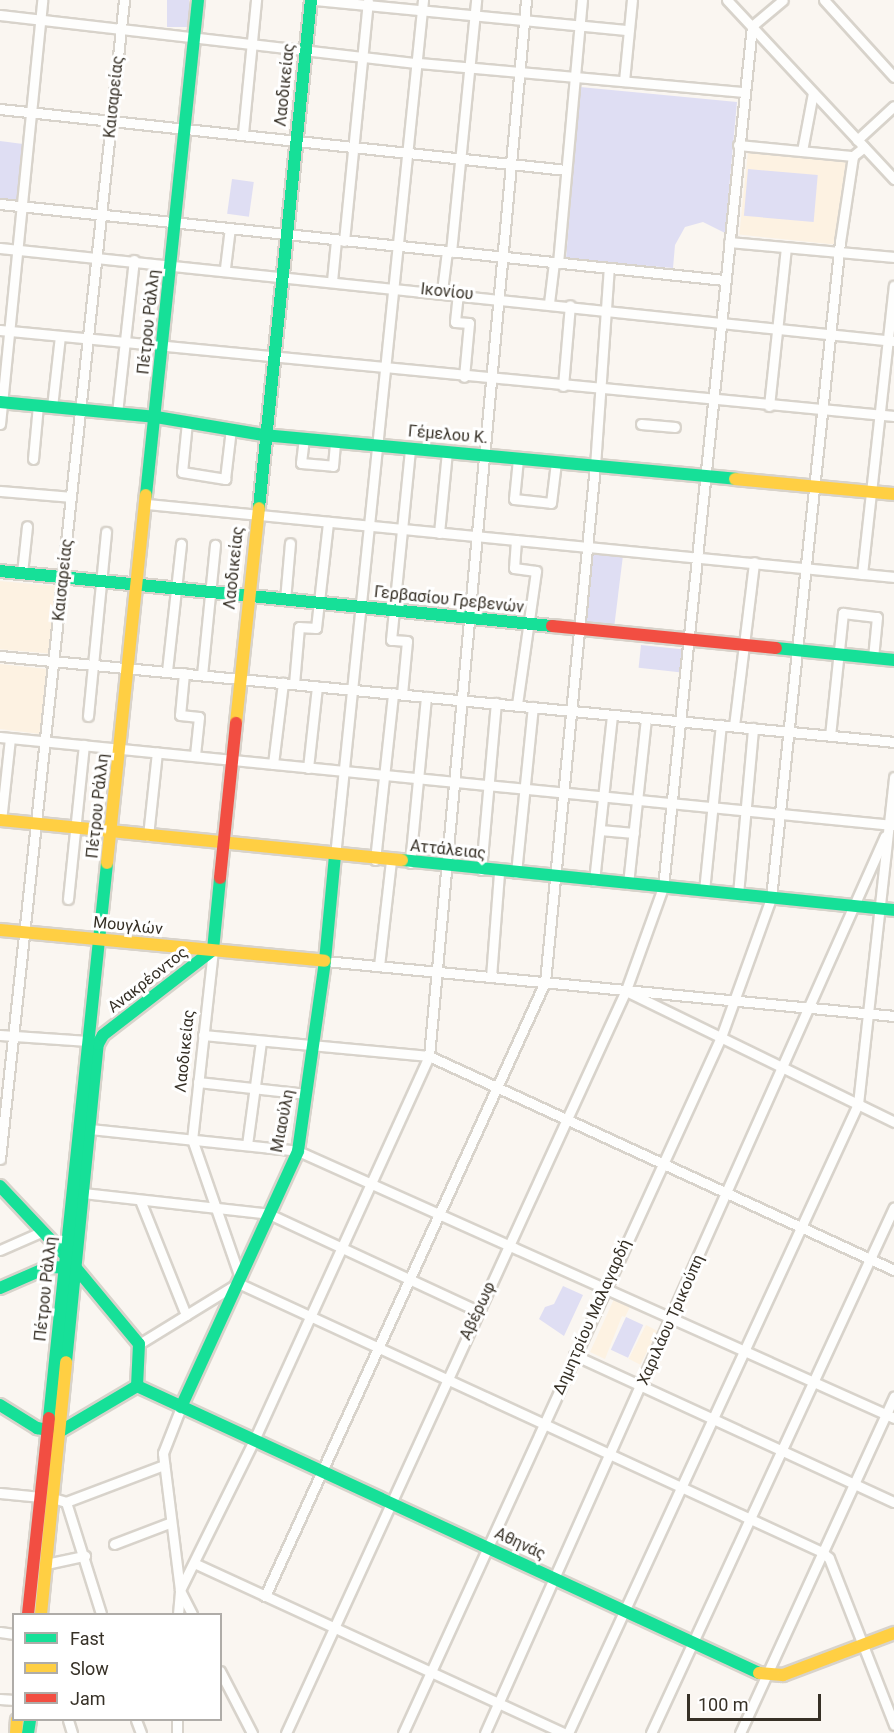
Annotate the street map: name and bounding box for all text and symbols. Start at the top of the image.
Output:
street label: Λαοδικείας [271,43,299,127]
street label: Καισαρείας [100,55,128,139]
street label: Πέτρου Ράλλη [134,269,164,375]
street label: Ικονίου [420,280,474,304]
street label: Γέμελου Κ. [407,422,489,448]
street label: Λαοδικείας [220,526,248,610]
street label: Καισαρείας [49,538,77,622]
street label: Γερβασίου Γρεβενών [373,583,525,617]
street label: Πέτρου Ράλλη [83,753,113,859]
street label: Αττάλειας [409,836,487,864]
street label: Μουγλών [92,913,164,939]
street label: Ανακρέοντος [104,943,192,1017]
street label: Λαοδικείας [171,1009,199,1093]
street label: Μιαούλη [267,1088,299,1154]
street label: Πέτρου Ράλλη [31,1236,61,1342]
street label: Δημητρίου Μαλαγαρδή [549,1236,635,1398]
street label: Χαριλάου Τρικούπη [634,1252,708,1388]
street label: Αβέρωφ [456,1279,500,1343]
street label: Αθηνάς [492,1524,548,1564]
legend [12,1613,222,1721]
text: Fast [70,1628,105,1649]
text: Slow [70,1658,109,1679]
scale bar [690,1682,824,1720]
text: Jam [70,1688,106,1709]
text: 100 m [698,1694,749,1715]

